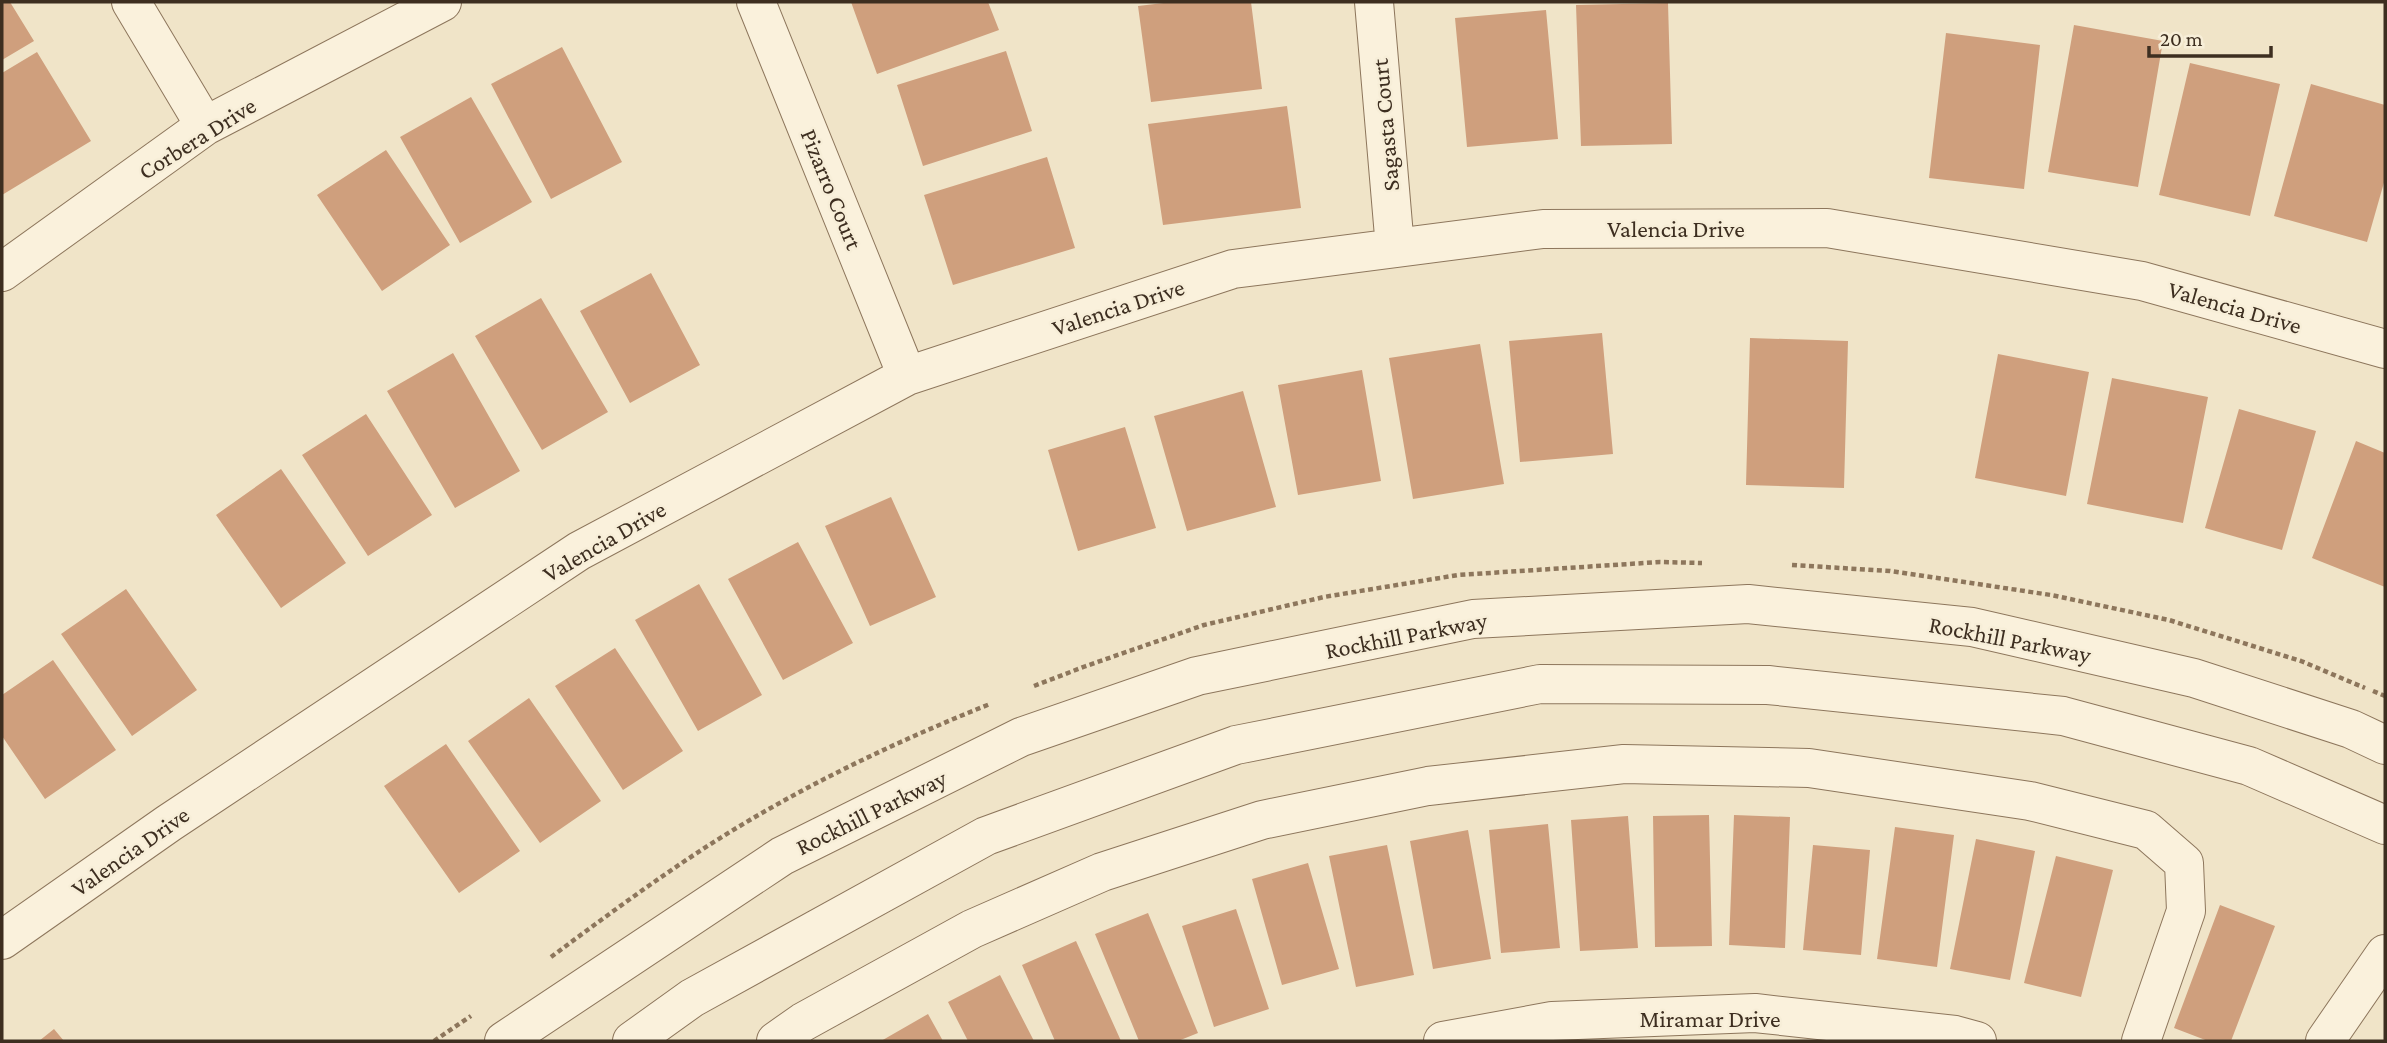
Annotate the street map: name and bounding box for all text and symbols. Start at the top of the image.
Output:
scale bar [2149,14,2272,58]
text: 20 m [2160,27,2203,51]
street label: Sagasta Court [1366,57,1404,192]
street label: Corbera Drive [133,91,261,185]
street label: Pizarro Court [796,125,869,254]
street label: Valencia Drive [1607,215,1745,242]
street label: Valencia Drive [1048,273,1188,341]
street label: Valencia Drive [2165,275,2305,339]
street label: Valencia Drive [538,495,670,587]
street label: Rockhill Parkway [1323,606,1490,664]
street label: Rockhill Parkway [1927,610,2094,668]
street label: Rockhill Parkway [791,763,952,860]
street label: Valencia Drive [66,801,194,901]
street label: Miramar Drive [1640,1005,1781,1032]

